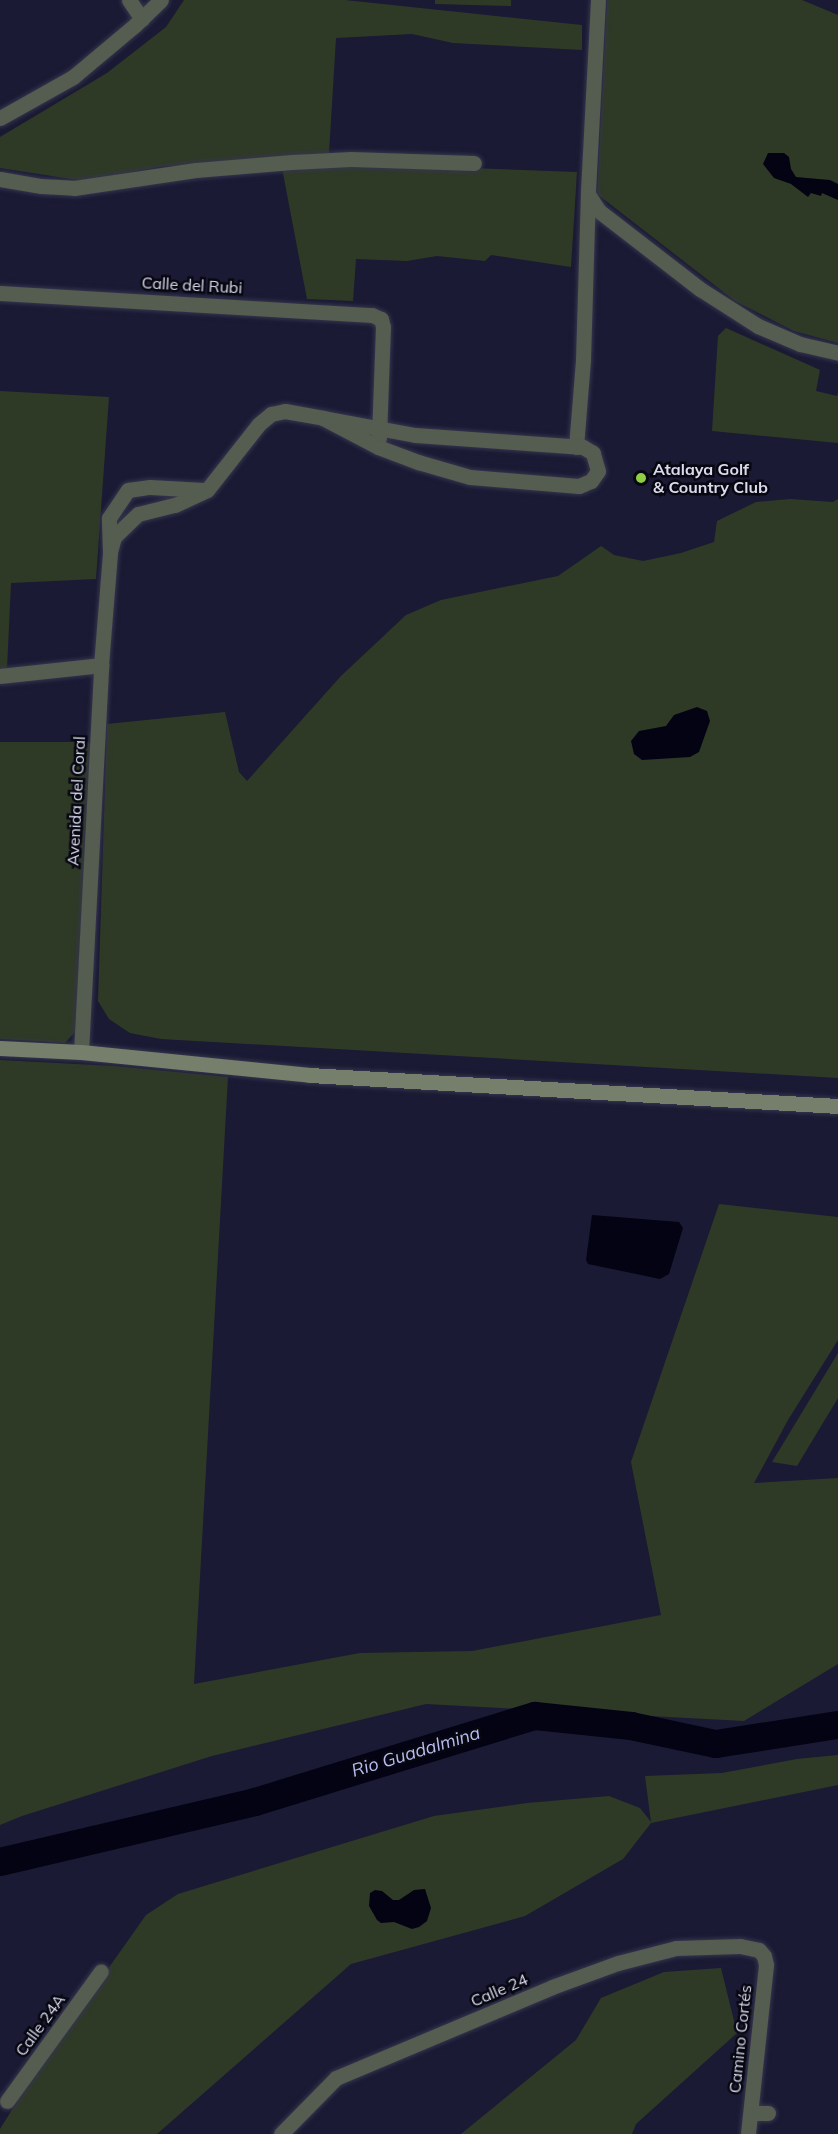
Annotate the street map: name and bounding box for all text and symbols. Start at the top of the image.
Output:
street label: Calle del Rubi [141,273,243,297]
place label: Atalaya Golf & Country Club [653,459,768,497]
marker: Atalaya Golf & Country Club [634,471,648,485]
street label: Avenida del Coral [63,736,89,866]
water label: Rio Guadalmina [349,1722,483,1782]
street label: Calle 24 [468,1969,530,2011]
street label: Camino Cortés [725,1984,755,2094]
street label: Calle 24A [11,1990,69,2060]

